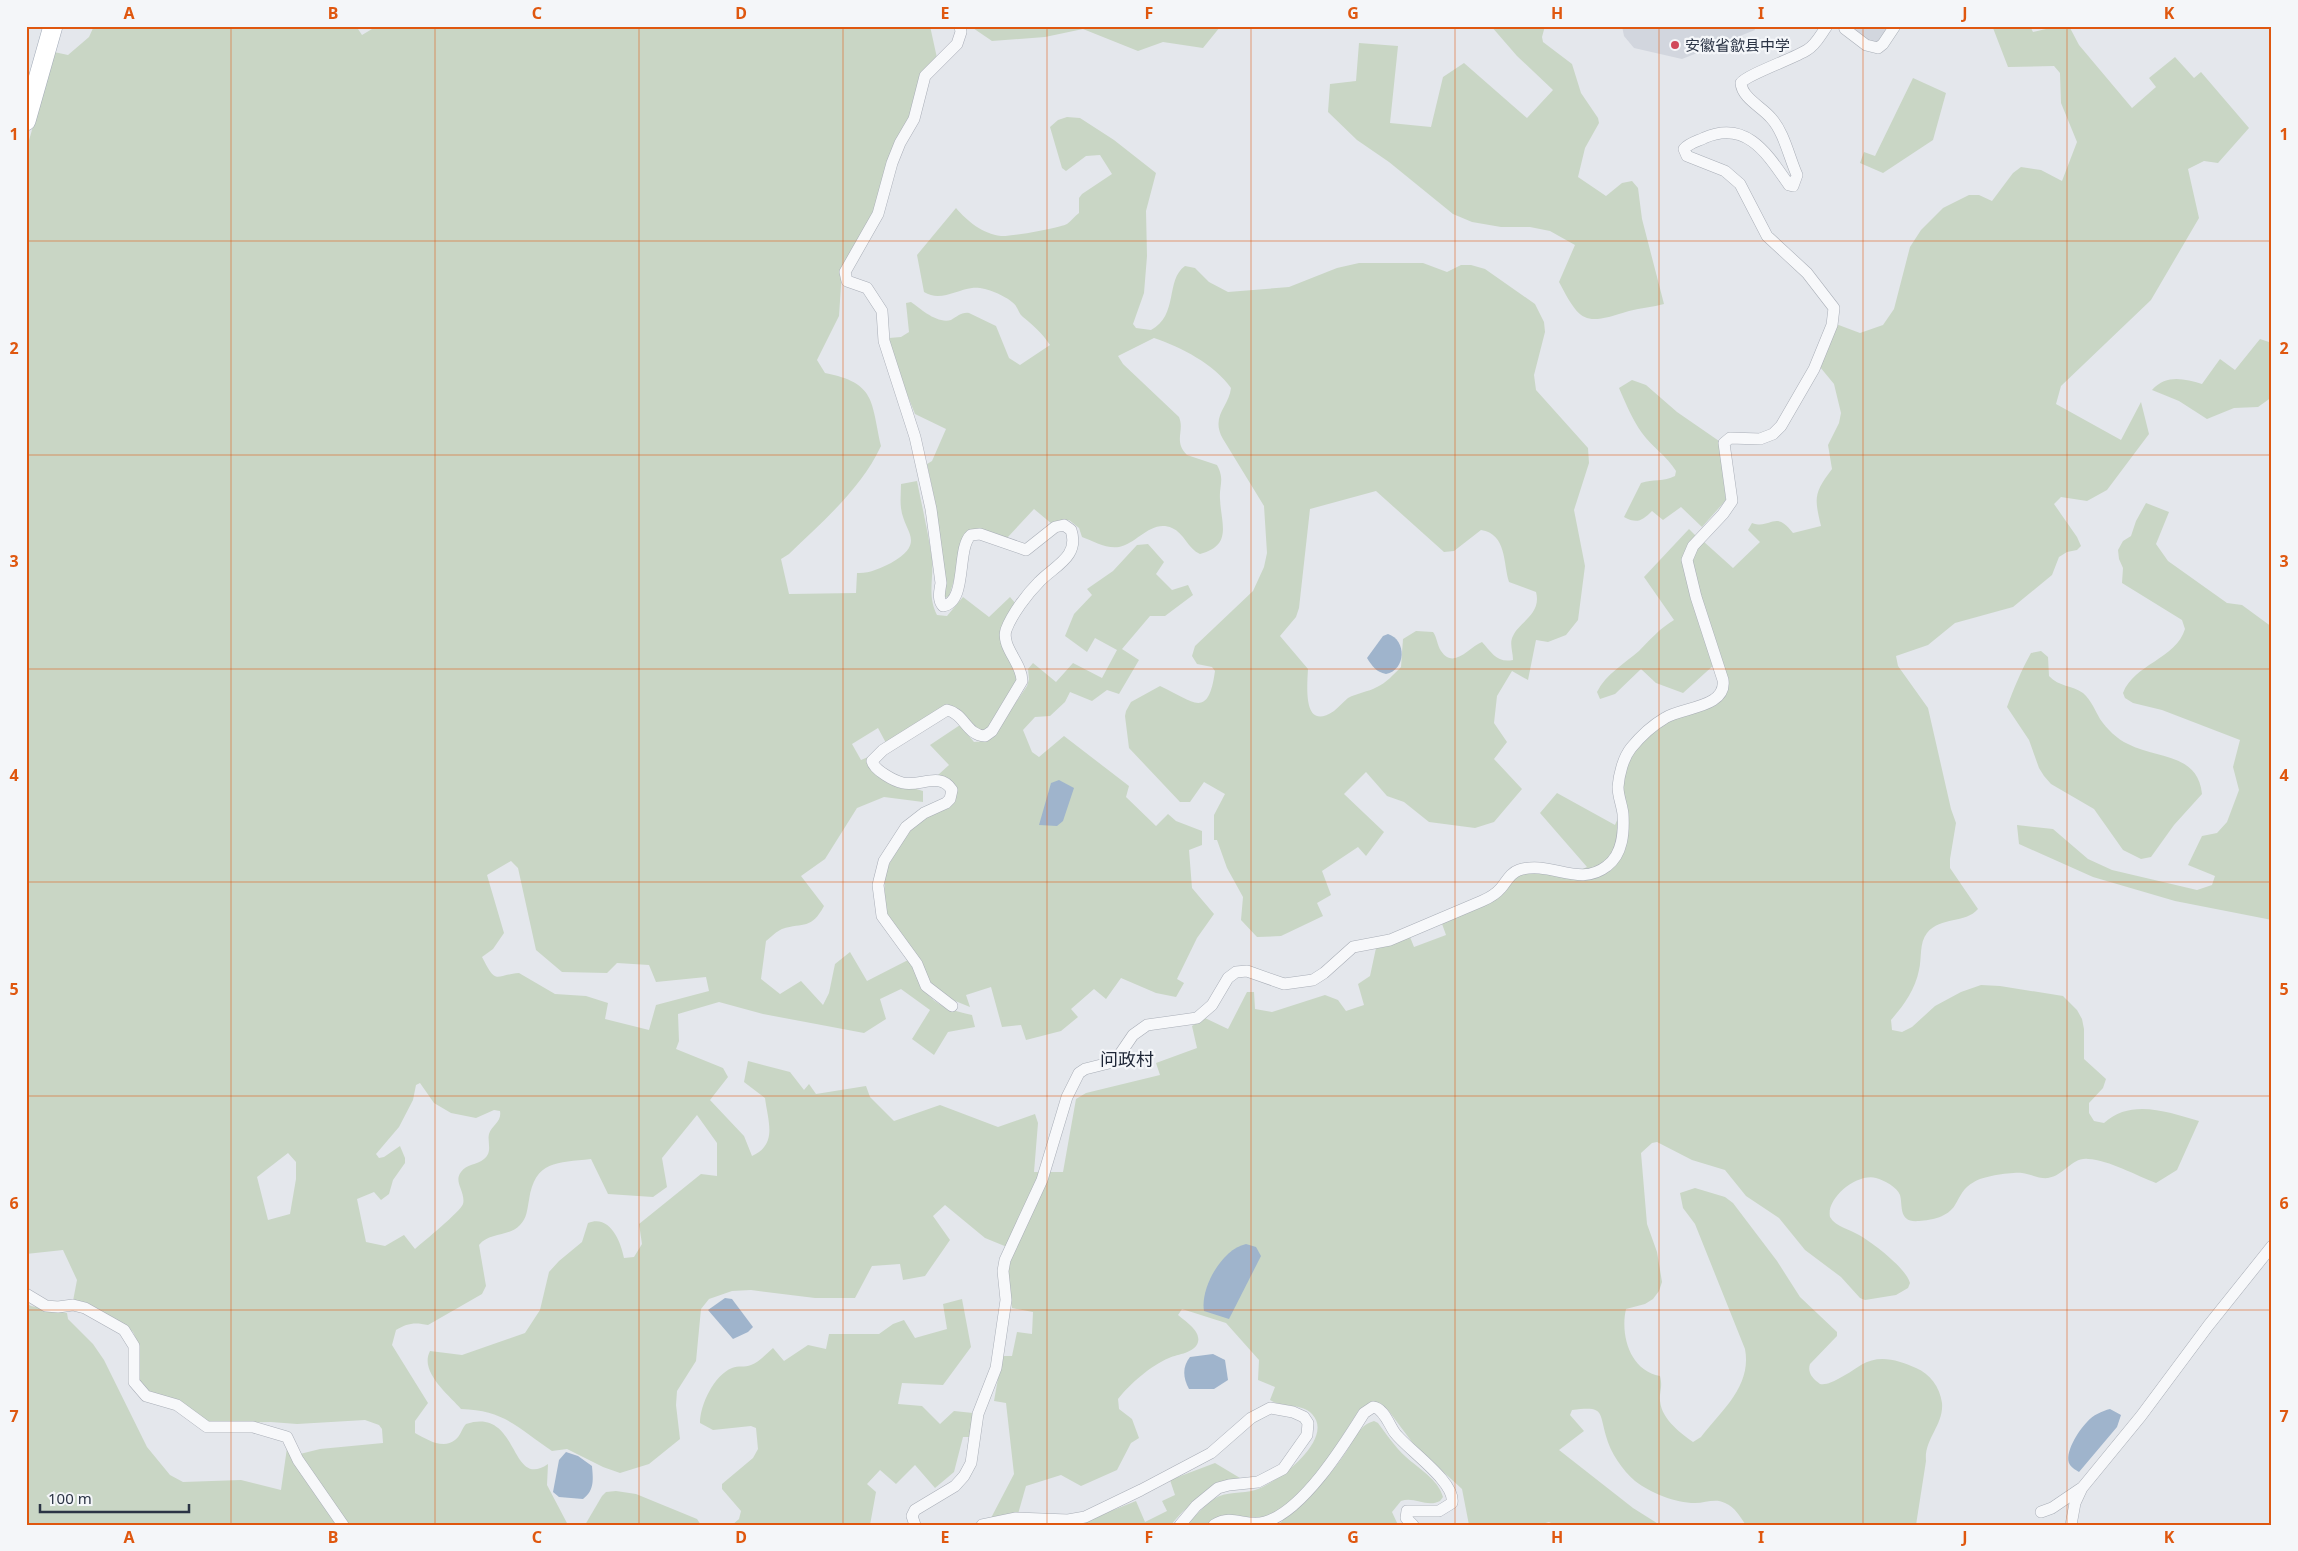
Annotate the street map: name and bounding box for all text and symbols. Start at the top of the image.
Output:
text: A [123,2,135,24]
text: B [328,2,338,24]
text: C [532,2,542,24]
text: D [735,2,747,24]
text: E [941,2,950,24]
text: F [1145,2,1153,24]
text: G [1347,2,1359,24]
text: H [1551,2,1563,24]
text: I [1758,2,1764,24]
text: J [1960,2,1968,24]
text: K [2164,2,2175,24]
place label: 安徽省歙县中学 [1685,35,1790,55]
marker: 安徽省歙县中学 [1669,39,1681,51]
text: 1 [9,123,19,145]
text: 1 [2279,123,2289,145]
text: 2 [9,337,19,359]
text: 2 [2279,337,2289,359]
text: 3 [9,550,19,572]
text: 3 [2279,550,2289,572]
text: 4 [9,764,19,786]
text: 4 [2279,764,2289,786]
text: 5 [9,978,19,1000]
text: 5 [2279,978,2289,1000]
district label: 问政村 [1100,1047,1154,1071]
text: 6 [9,1192,19,1214]
text: 6 [2279,1192,2289,1214]
text: 7 [9,1405,19,1427]
text: 7 [2279,1405,2289,1427]
scale bar [40,1481,189,1513]
text: 100 m [48,1488,92,1508]
text: A [123,1526,135,1548]
text: B [328,1526,338,1548]
text: C [532,1526,542,1548]
text: D [735,1526,747,1548]
text: E [941,1526,950,1548]
text: F [1145,1526,1153,1548]
text: G [1347,1526,1359,1548]
text: H [1551,1526,1563,1548]
text: I [1758,1526,1764,1548]
text: J [1960,1526,1968,1548]
text: K [2164,1526,2175,1548]

